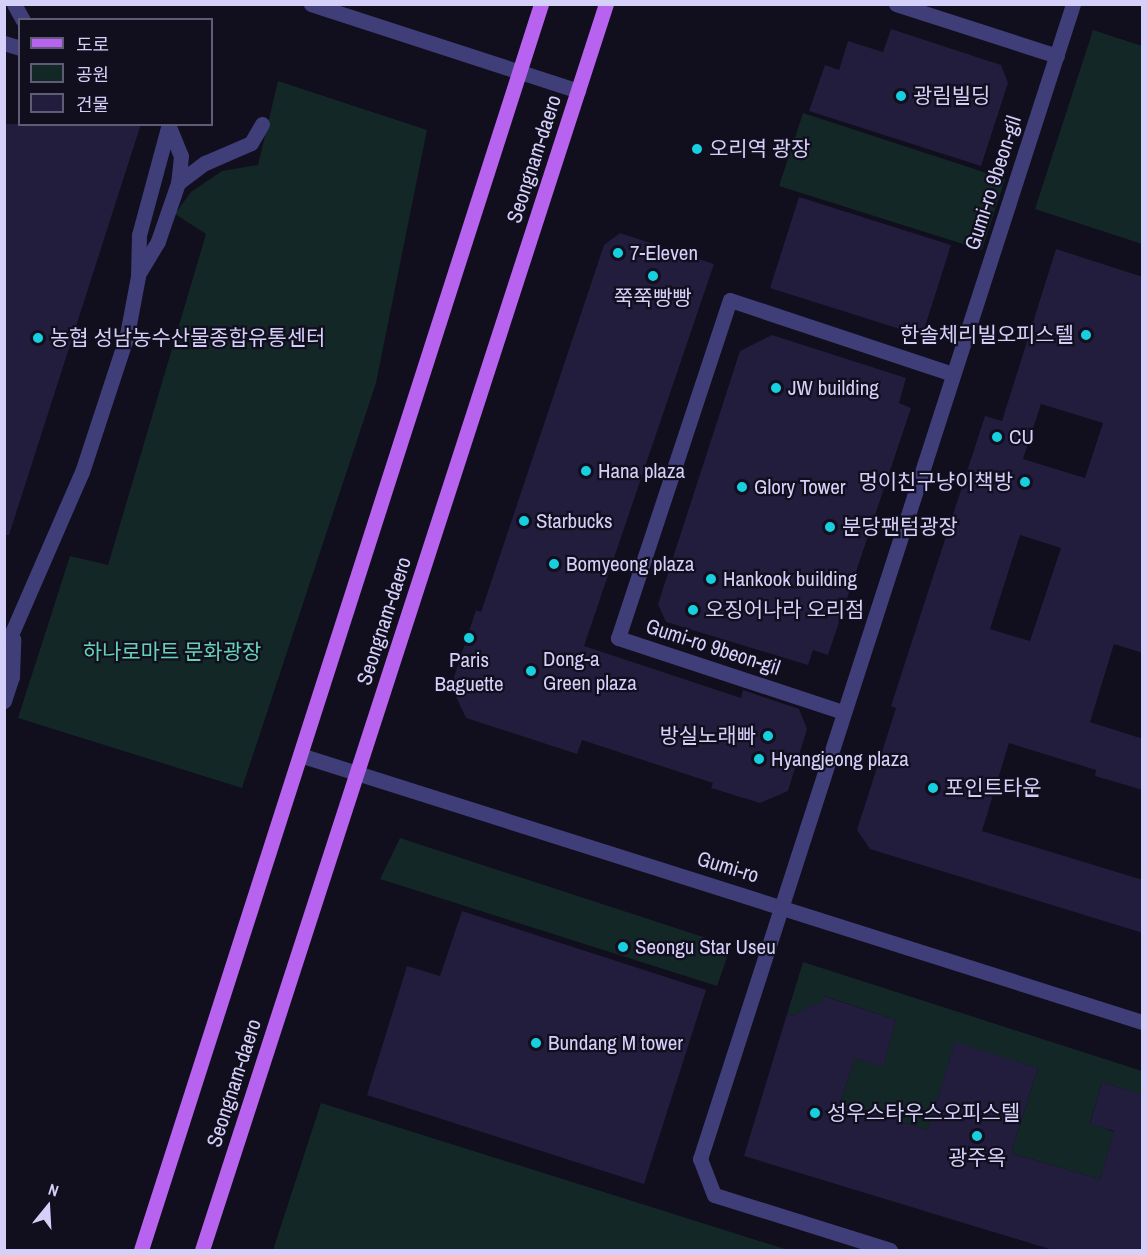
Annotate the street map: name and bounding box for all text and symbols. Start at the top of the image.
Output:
legend [18,18,213,126]
text: 도로 [76,32,109,57]
text: 공원 [76,62,109,87]
place label: 광림빌딩 [913,83,990,109]
marker: 광림빌딩 [894,89,908,103]
text: 건물 [76,92,109,117]
street label: Seongnam-daero [501,92,567,226]
street label: Gumi-ro 9beon-gil [959,113,1027,253]
place label: 오리역 광장 [709,136,810,162]
marker: 오리역 광장 [690,142,704,156]
place label: 7-Eleven [630,240,698,266]
marker: 7-Eleven [611,246,625,260]
marker: 쭉쭉빵빵 [646,269,660,283]
place label: 쭉쭉빵빵 [614,285,692,311]
place label: 한솔체리빌오피스텔 [900,322,1074,348]
place label: 농협 성남농수산물종합유통센터 [50,325,325,351]
marker: 한솔체리빌오피스텔 [1079,328,1093,342]
marker: 농협 성남농수산물종합유통센터 [31,331,45,345]
place label: JW building [788,375,879,401]
marker: JW building [769,381,783,395]
place label: CU [1009,424,1034,450]
marker: CU [990,430,1004,444]
place label: Hana plaza [598,458,685,484]
marker: Hana plaza [579,464,593,478]
place label: 멍이친구냥이책방 [858,469,1013,495]
place label: Glory Tower [754,474,846,500]
marker: 멍이친구냥이책방 [1018,475,1032,489]
marker: Glory Tower [735,480,749,494]
place label: Starbucks [536,508,613,534]
marker: Starbucks [517,514,531,528]
place label: 분당팬텀광장 [842,514,958,540]
marker: 분당팬텀광장 [823,520,837,534]
place label: Bomyeong plaza [566,551,694,577]
street label: Seongnam-daero [351,554,417,688]
marker: Bomyeong plaza [547,557,561,571]
place label: Hankook building [723,566,857,592]
marker: Hankook building [704,572,718,586]
place label: 오징어나라 오리점 [705,597,864,623]
marker: 오징어나라 오리점 [686,603,700,617]
street label: Gumi-ro 9beon-gil [643,613,783,681]
marker: Paris Baguette [462,631,476,645]
park label: 하나로마트 문화광장 [83,639,261,665]
place label: Dong-a Green plaza [543,646,637,696]
place label: Paris Baguette [435,647,503,697]
marker: Dong-a Green plaza [524,664,538,678]
place label: 방실노래빠 [659,723,756,749]
marker: 방실노래빠 [761,729,775,743]
place label: Hyangjeong plaza [771,746,909,772]
marker: Hyangjeong plaza [752,752,766,766]
place label: 포인트타운 [945,775,1042,801]
marker: 포인트타운 [926,781,940,795]
street label: Gumi-ro [694,846,762,888]
place label: Seongu Star Useu [635,934,776,960]
marker: Seongu Star Useu [616,940,630,954]
street label: Seongnam-daero [201,1016,267,1150]
place label: Bundang M tower [548,1030,683,1056]
marker: Bundang M tower [529,1036,543,1050]
place label: 성우스타우스오피스텔 [827,1100,1020,1126]
marker: 성우스타우스오피스텔 [808,1106,822,1120]
marker: 광주옥 [970,1129,984,1143]
place label: 광주옥 [948,1145,1006,1171]
north arrow [18,1177,78,1237]
text: N [46,1178,61,1202]

